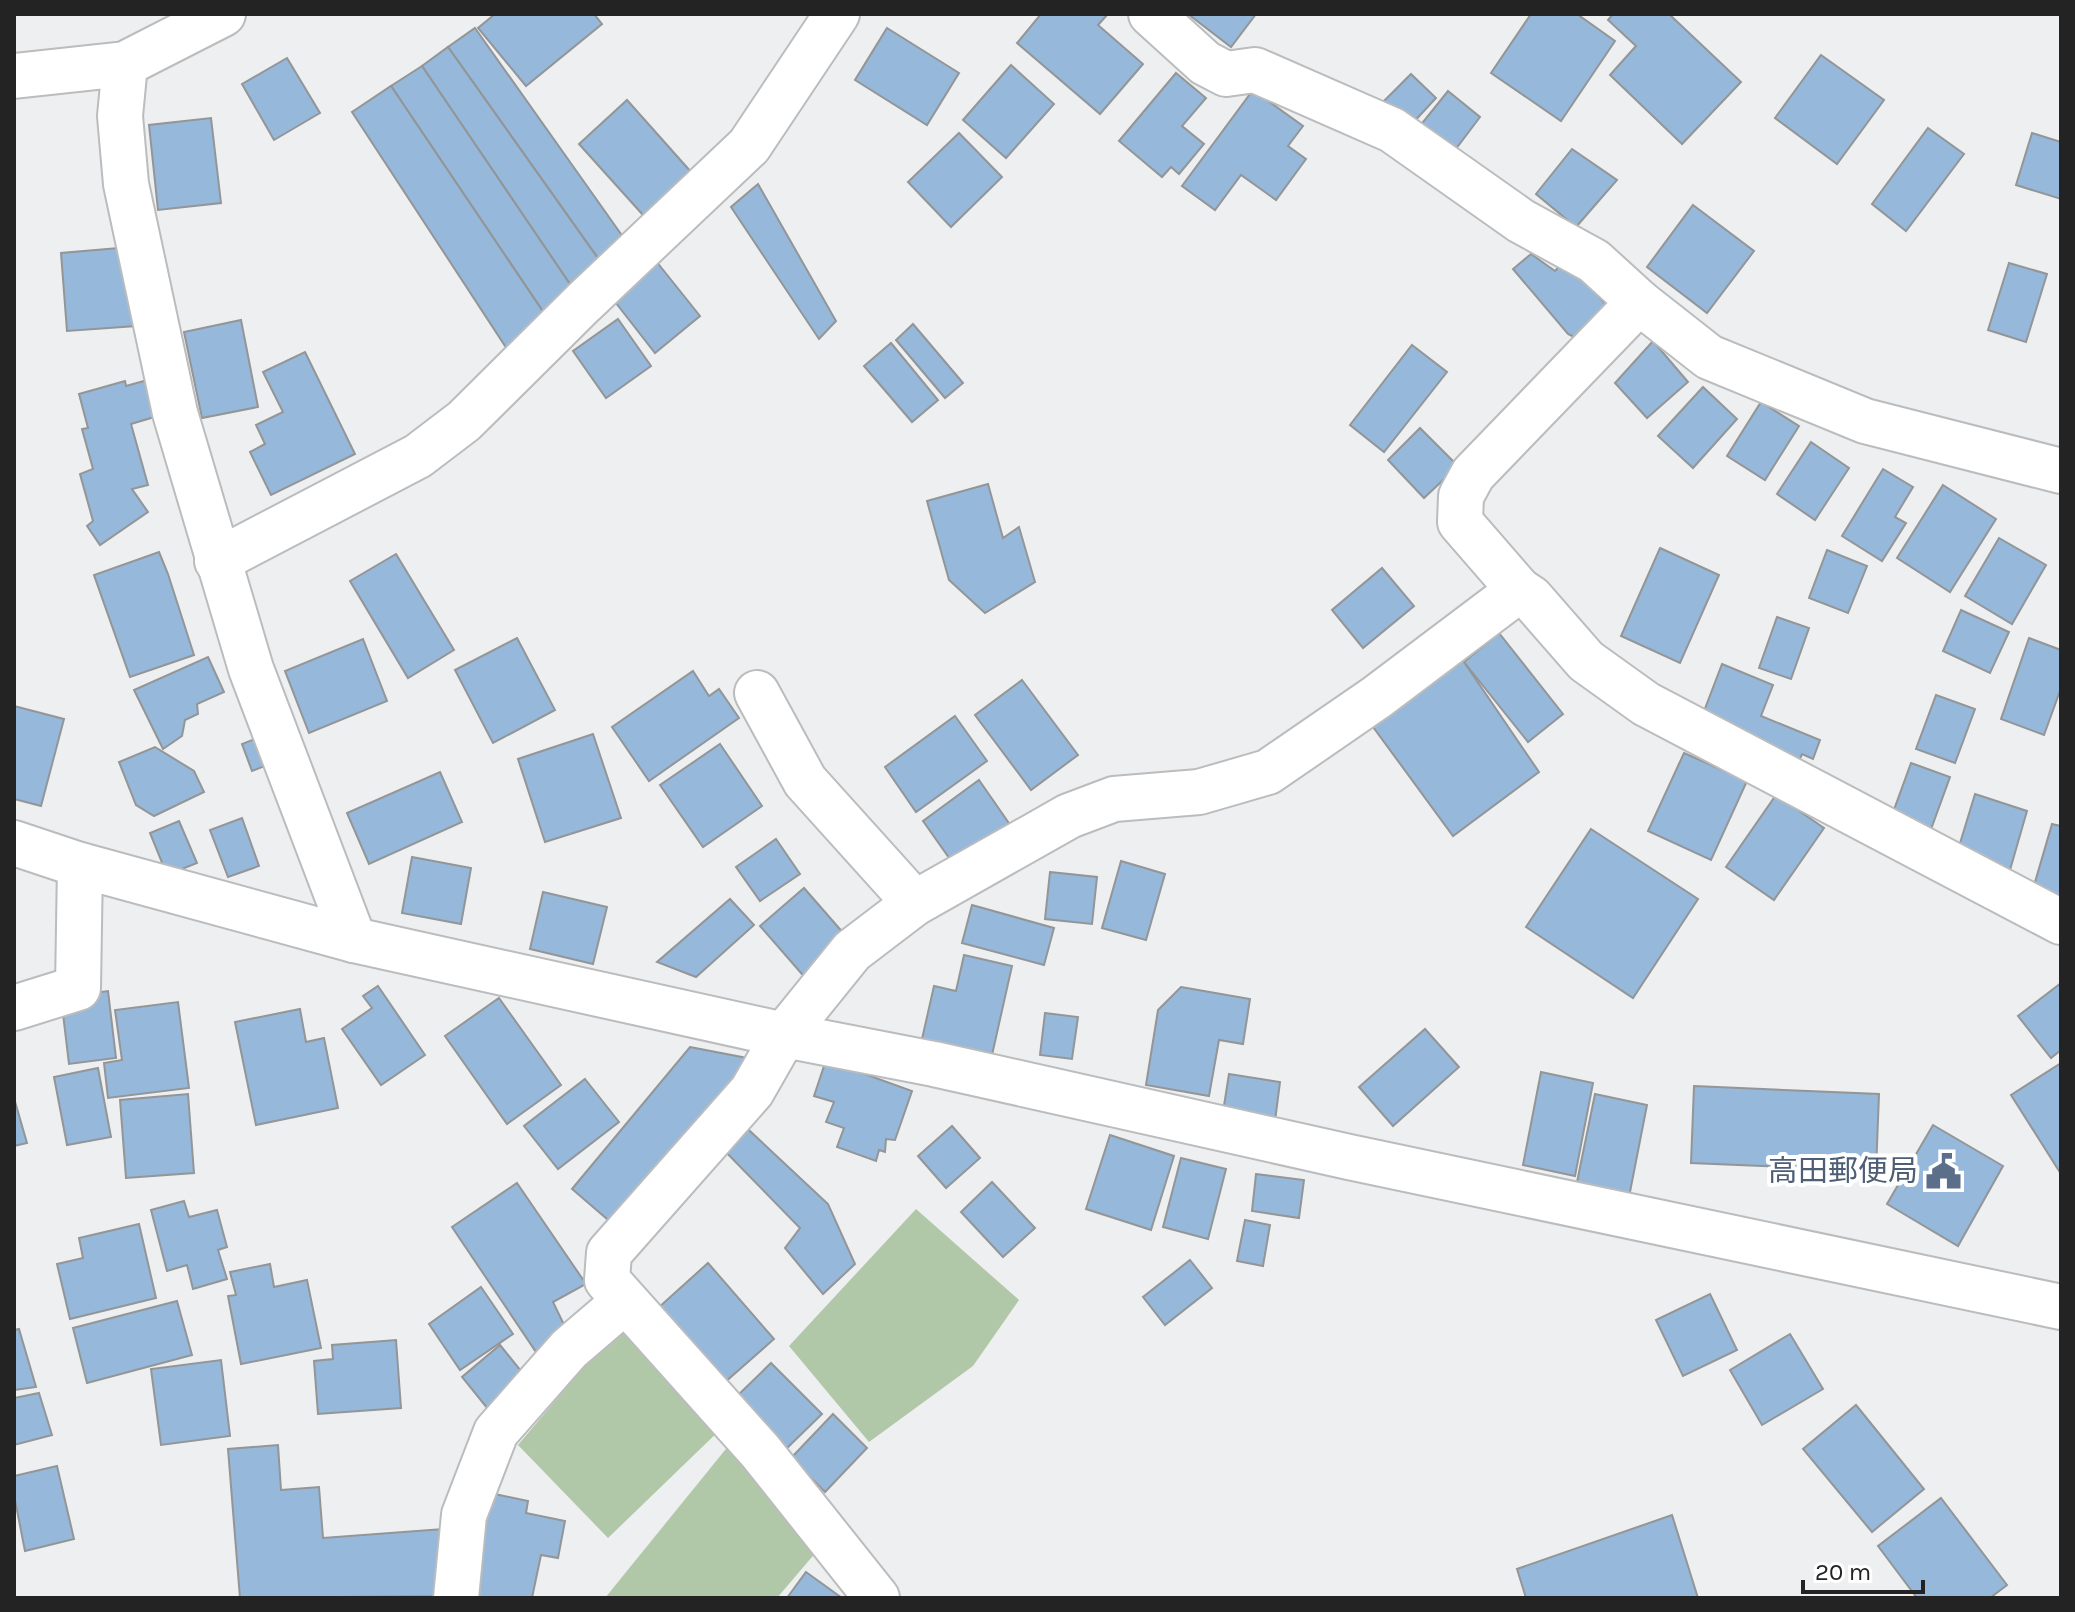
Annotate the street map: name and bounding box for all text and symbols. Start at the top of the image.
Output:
public building icon: 高田郵便局 [1925,1152,1963,1190]
place label: 高田郵便局 [1768,1153,1918,1189]
scale bar [1803,1544,1923,1594]
text: 20 m [1815,1558,1871,1586]

